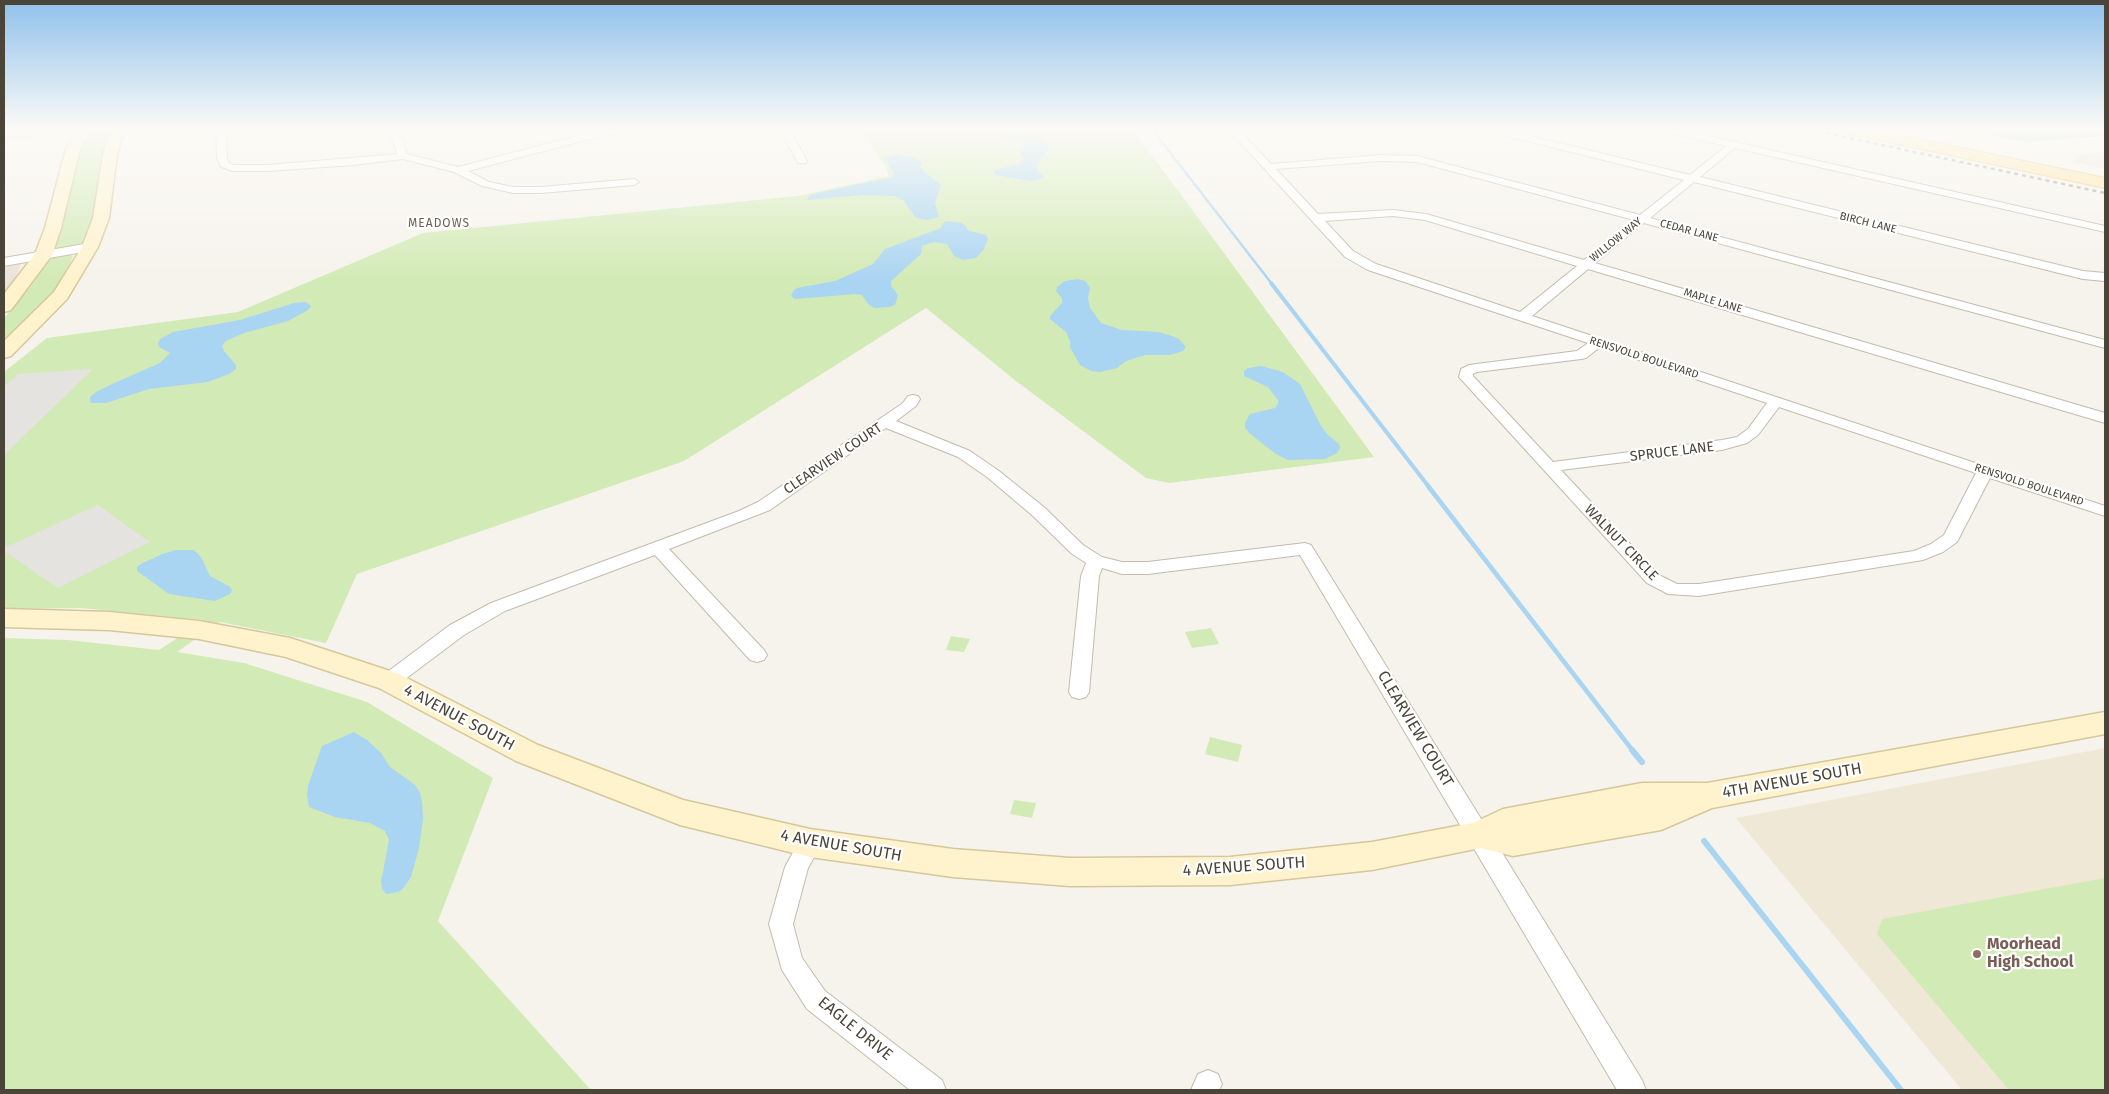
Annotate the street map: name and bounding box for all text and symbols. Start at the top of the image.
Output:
street label: BIRCH LANE [1838,210,1898,236]
street label: WILLOW WAY [1587,215,1645,265]
district label: MEADOWS [407,217,471,231]
street label: CEDAR LANE [1658,217,1720,245]
street label: MAPLE LANE [1682,286,1744,316]
street label: RENSVOLD BOULEVARD [1588,334,1700,382]
street label: CLEARVIEW COURT [781,420,885,498]
street label: SPRUCE LANE [1629,439,1715,465]
street label: RENSVOLD BOULEVARD [1973,461,2085,509]
street label: WALNUT CIRCLE [1581,502,1661,584]
street label: CLEARVIEW COURT [1373,668,1457,790]
street label: 4 AVENUE SOUTH [400,681,518,755]
street label: 4TH AVENUE SOUTH [1721,759,1863,803]
street label: 4 AVENUE SOUTH [779,826,903,866]
street label: 4 AVENUE SOUTH [1182,853,1306,881]
place label: Moorhead High School [1987,935,2073,973]
marker: Moorhead High School [1971,948,1983,960]
street label: EAGLE DRIVE [814,993,896,1065]

